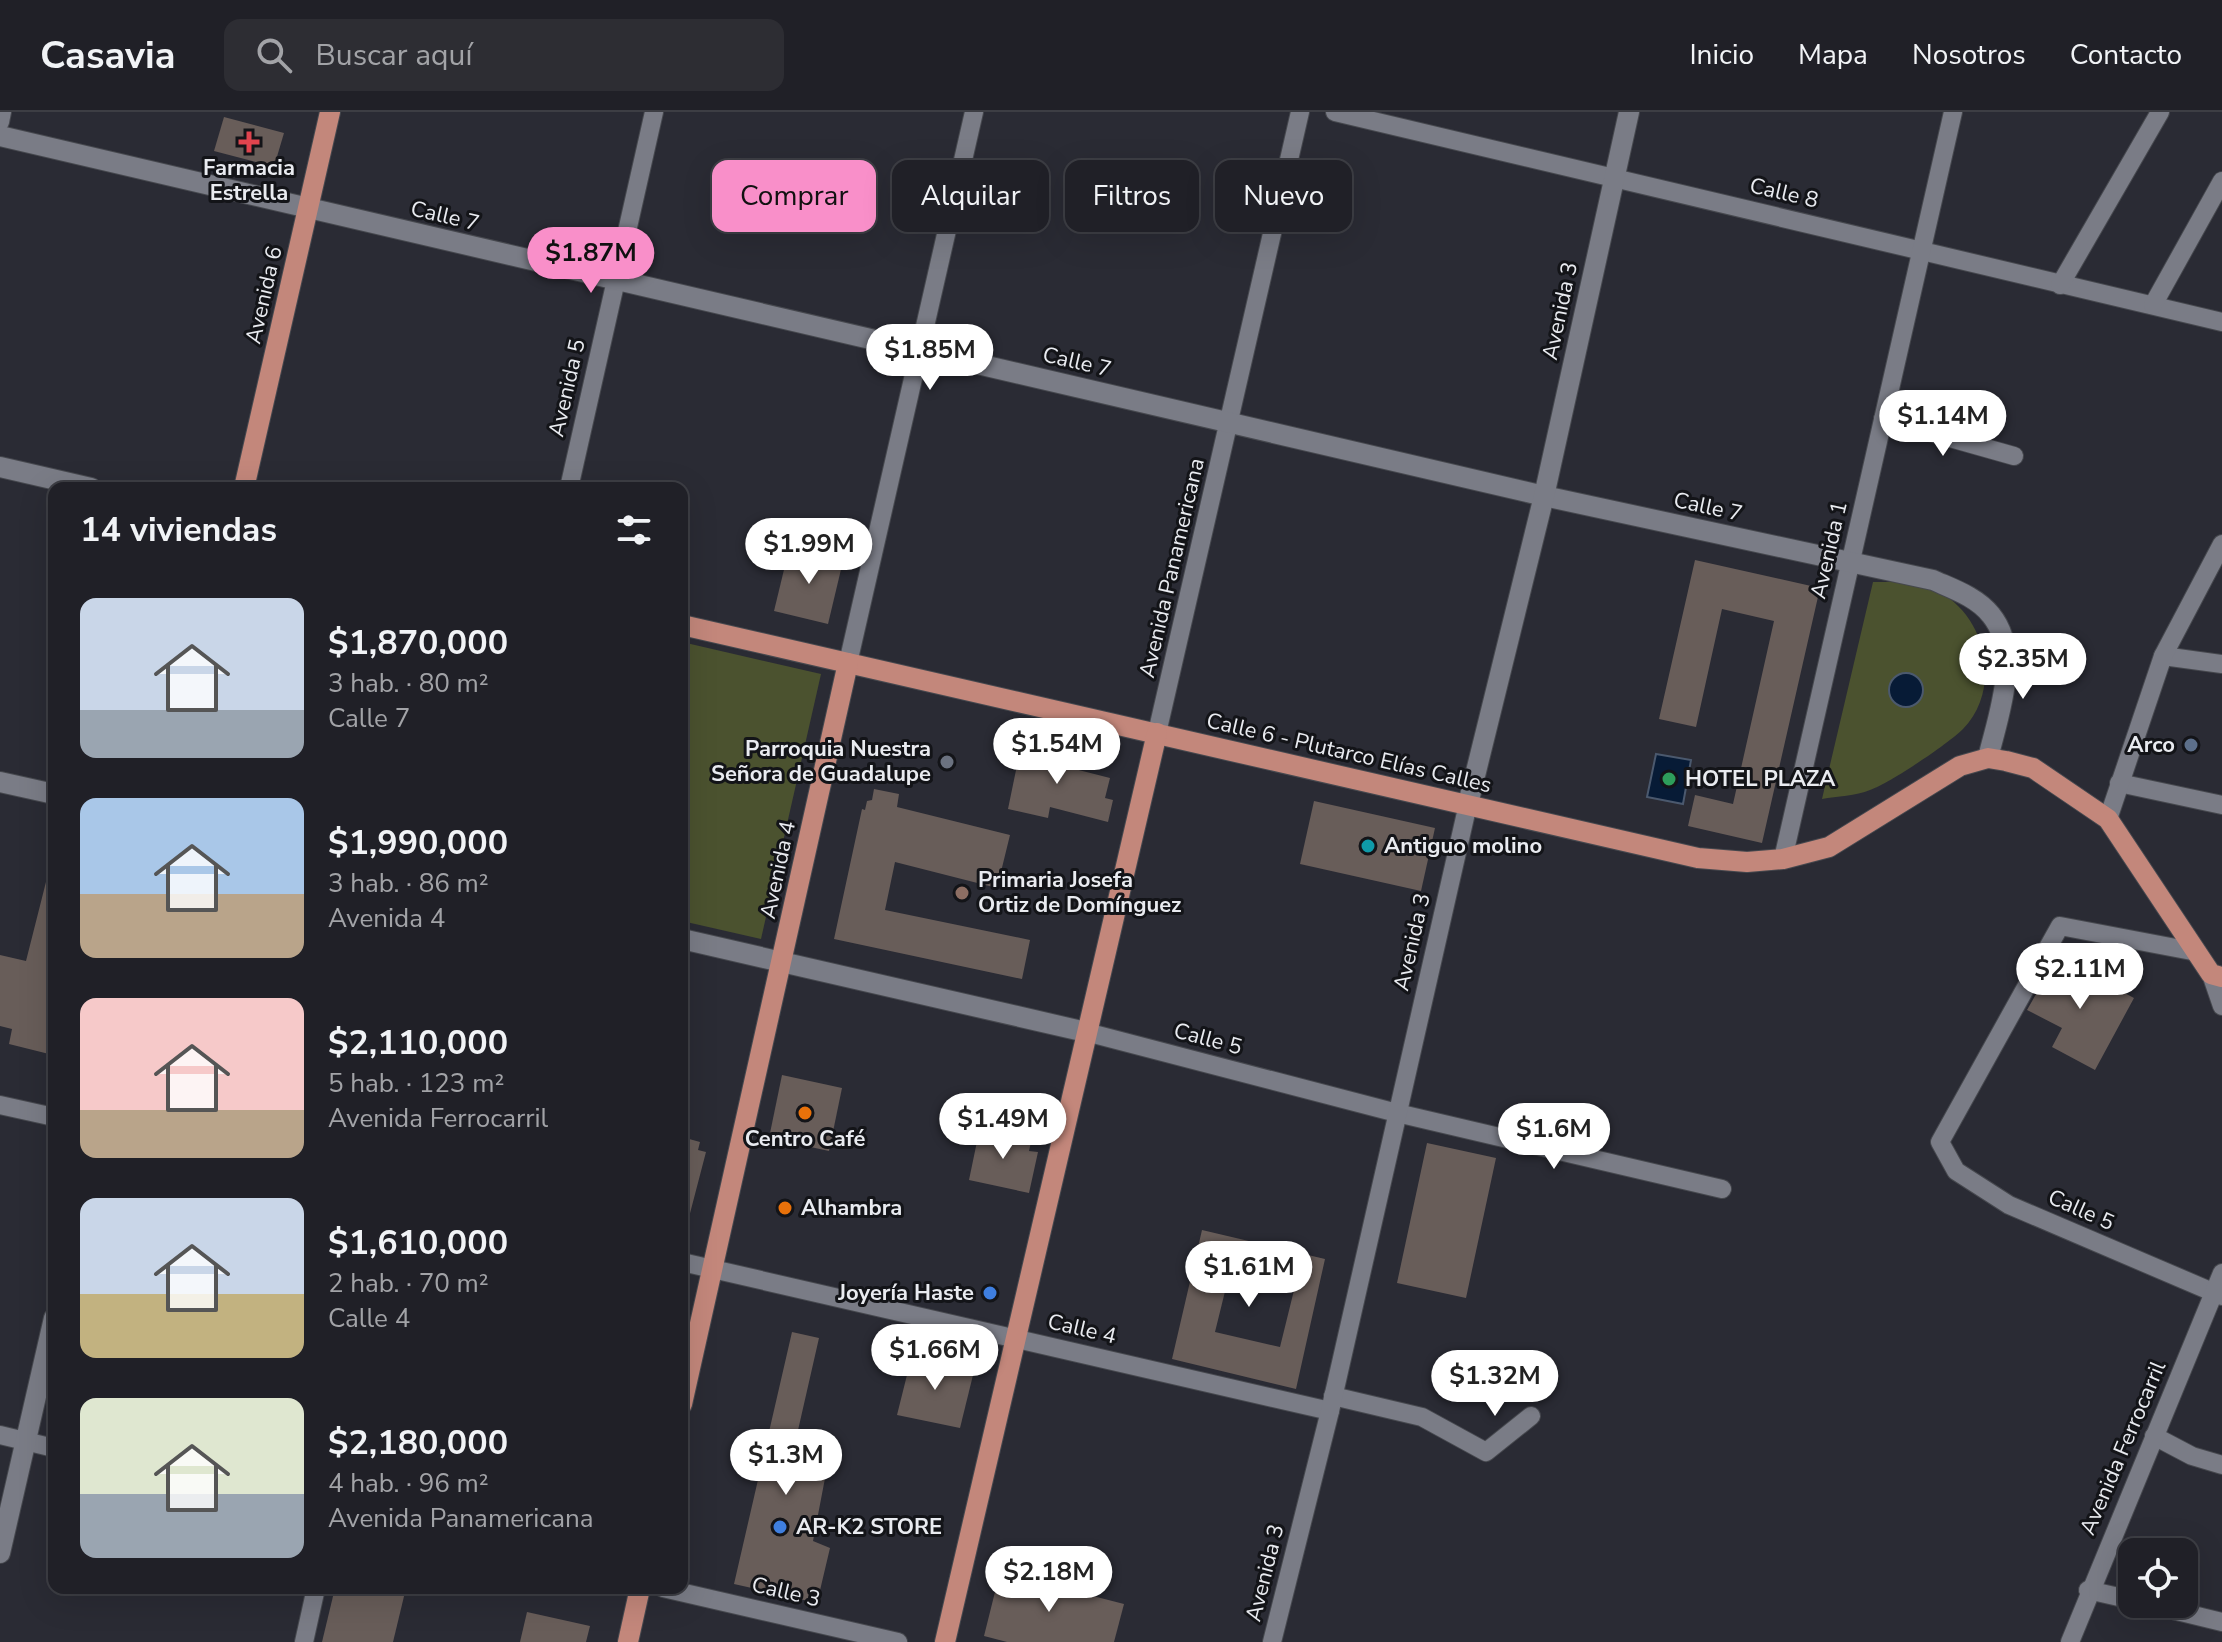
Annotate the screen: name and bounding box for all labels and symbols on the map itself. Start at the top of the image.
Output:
marker: Farmacia Estrella [240,133,258,151]
place label: Farmacia Estrella [203,153,295,208]
street label: Calle 8 [1747,171,1821,215]
street label: Calle 7 [408,194,482,238]
pin: $1.87M [526,227,656,295]
street label: Avenida 6 [238,243,290,347]
street label: Avenida 3 [1535,259,1585,363]
pin: $1.85M [865,324,995,392]
street label: Avenida 5 [541,336,593,440]
street label: Calle 7 [1040,340,1114,384]
pin: $1.14M [1878,390,2008,458]
street label: Avenida Panamericana [1132,455,1212,681]
street label: Calle 7 [1671,485,1745,529]
street label: Avenida 1 [1803,498,1855,602]
pin: $1.99M [744,518,874,586]
pin: $2.35M [1958,633,2088,701]
street label: Calle 6 - Plutarco Elías Calles [1204,706,1494,800]
pin: $1.54M [992,718,1122,786]
place label: Arco [2127,730,2175,760]
place label: Parroquia Nuestra Señora de Guadalupe [711,734,931,789]
marker: Arco [2182,736,2200,754]
marker: Parroquia Nuestra Señora de Guadalupe [938,753,956,771]
place label: HOTEL PLAZA [1685,764,1836,794]
marker: HOTEL PLAZA [1660,770,1678,788]
street label: Avenida 4 [753,818,803,922]
place label: Antiguo molino [1384,831,1542,861]
marker: Antiguo molino [1359,837,1377,855]
place label: Primaria Josefa Ortiz de Domínguez [978,865,1181,920]
marker: Primaria Josefa Ortiz de Domínguez [953,884,971,902]
street label: Avenida 3 [1386,890,1438,994]
pin: $2.11M [2015,943,2145,1011]
street label: Calle 5 [1171,1016,1245,1062]
pin: $1.49M [938,1093,1068,1161]
pin: $1.6M [1498,1103,1610,1171]
marker: Centro Café [796,1104,814,1122]
place label: Centro Café [745,1124,865,1154]
street label: Calle 5 [2043,1182,2119,1238]
place label: Alhambra [801,1193,902,1223]
marker: Alhambra [776,1199,794,1217]
pin: $1.61M [1184,1241,1314,1309]
place label: Joyería Haste [837,1278,974,1308]
marker: Joyería Haste [981,1284,999,1302]
street label: Calle 4 [1045,1307,1119,1351]
pin: $1.66M [870,1324,1000,1392]
pin: $1.32M [1430,1350,1560,1418]
street label: Avenida Ferrocarril [2073,1356,2173,1540]
pin: $1.3M [730,1429,842,1497]
place label: AR-K2 STORE [796,1512,942,1542]
marker: AR-K2 STORE [771,1518,789,1536]
street label: Avenida 3 [1238,1521,1292,1625]
pin: $2.18M [984,1546,1114,1614]
street label: Calle 3 [749,1570,823,1614]

